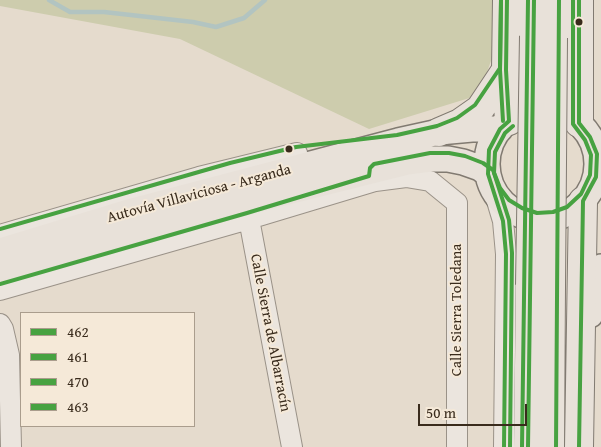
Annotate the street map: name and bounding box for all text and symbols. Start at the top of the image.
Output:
unlabelled marker [574,17,584,27]
unlabelled marker [284,144,294,154]
street label: Autovía Villaviciosa - Arganda [105,161,293,227]
street label: Calle Sierra Toledana [448,244,466,376]
street label: Calle Sierra de Albarracín [246,253,294,413]
legend [20,312,195,427]
text: 462 [67,321,89,342]
text: 461 [67,346,89,367]
text: 470 [67,371,89,392]
scale bar [421,394,530,426]
text: 463 [67,396,89,417]
text: 50 m [426,402,456,423]

